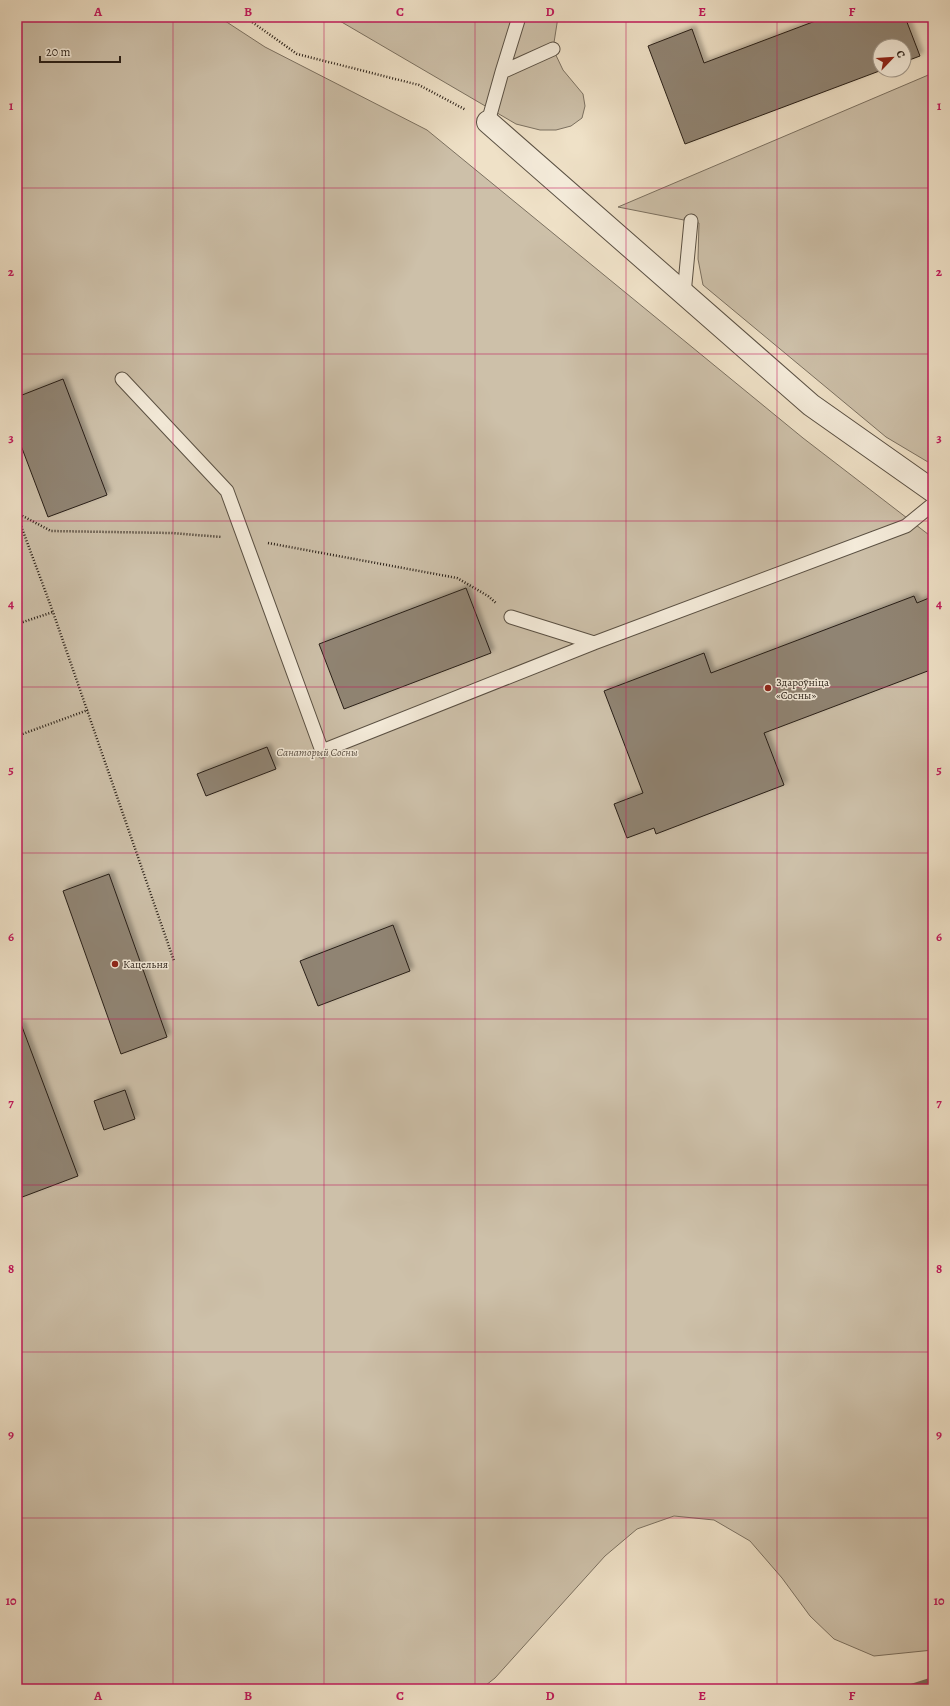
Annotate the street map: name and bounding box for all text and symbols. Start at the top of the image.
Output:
text: A [93,3,103,20]
text: B [244,3,252,20]
text: C [396,3,404,20]
text: D [545,3,555,20]
text: E [698,3,706,20]
text: F [849,3,856,20]
scale bar [40,38,120,64]
north arrow [872,38,912,78]
text: 20 m [46,44,70,60]
text: С [892,48,909,60]
text: 1 [9,97,14,114]
text: 1 [937,97,942,114]
text: 2 [8,263,15,280]
text: 2 [936,263,943,280]
text: 3 [8,429,14,446]
text: 3 [936,429,942,446]
text: 4 [8,595,14,612]
text: 4 [936,595,942,612]
place label: Здароўніца «Сосны» [776,675,830,703]
marker: Здароўніца «Сосны» [763,683,773,693]
park label: Санаторый Сосны [276,745,358,760]
text: 5 [8,761,14,778]
text: 5 [936,761,942,778]
text: 6 [8,928,14,945]
text: 6 [936,928,942,945]
place label: Кацельня [123,957,168,972]
marker: Кацельня [110,959,120,969]
text: 7 [8,1094,14,1111]
text: 7 [936,1094,942,1111]
text: 8 [8,1260,14,1277]
text: 8 [936,1260,942,1277]
text: 9 [8,1426,14,1443]
text: 9 [936,1426,942,1443]
text: 10 [5,1592,17,1609]
text: 10 [933,1592,945,1609]
text: A [93,1687,103,1704]
text: B [244,1687,252,1704]
text: C [396,1687,404,1704]
text: D [545,1687,555,1704]
text: E [698,1687,706,1704]
text: F [849,1687,856,1704]

